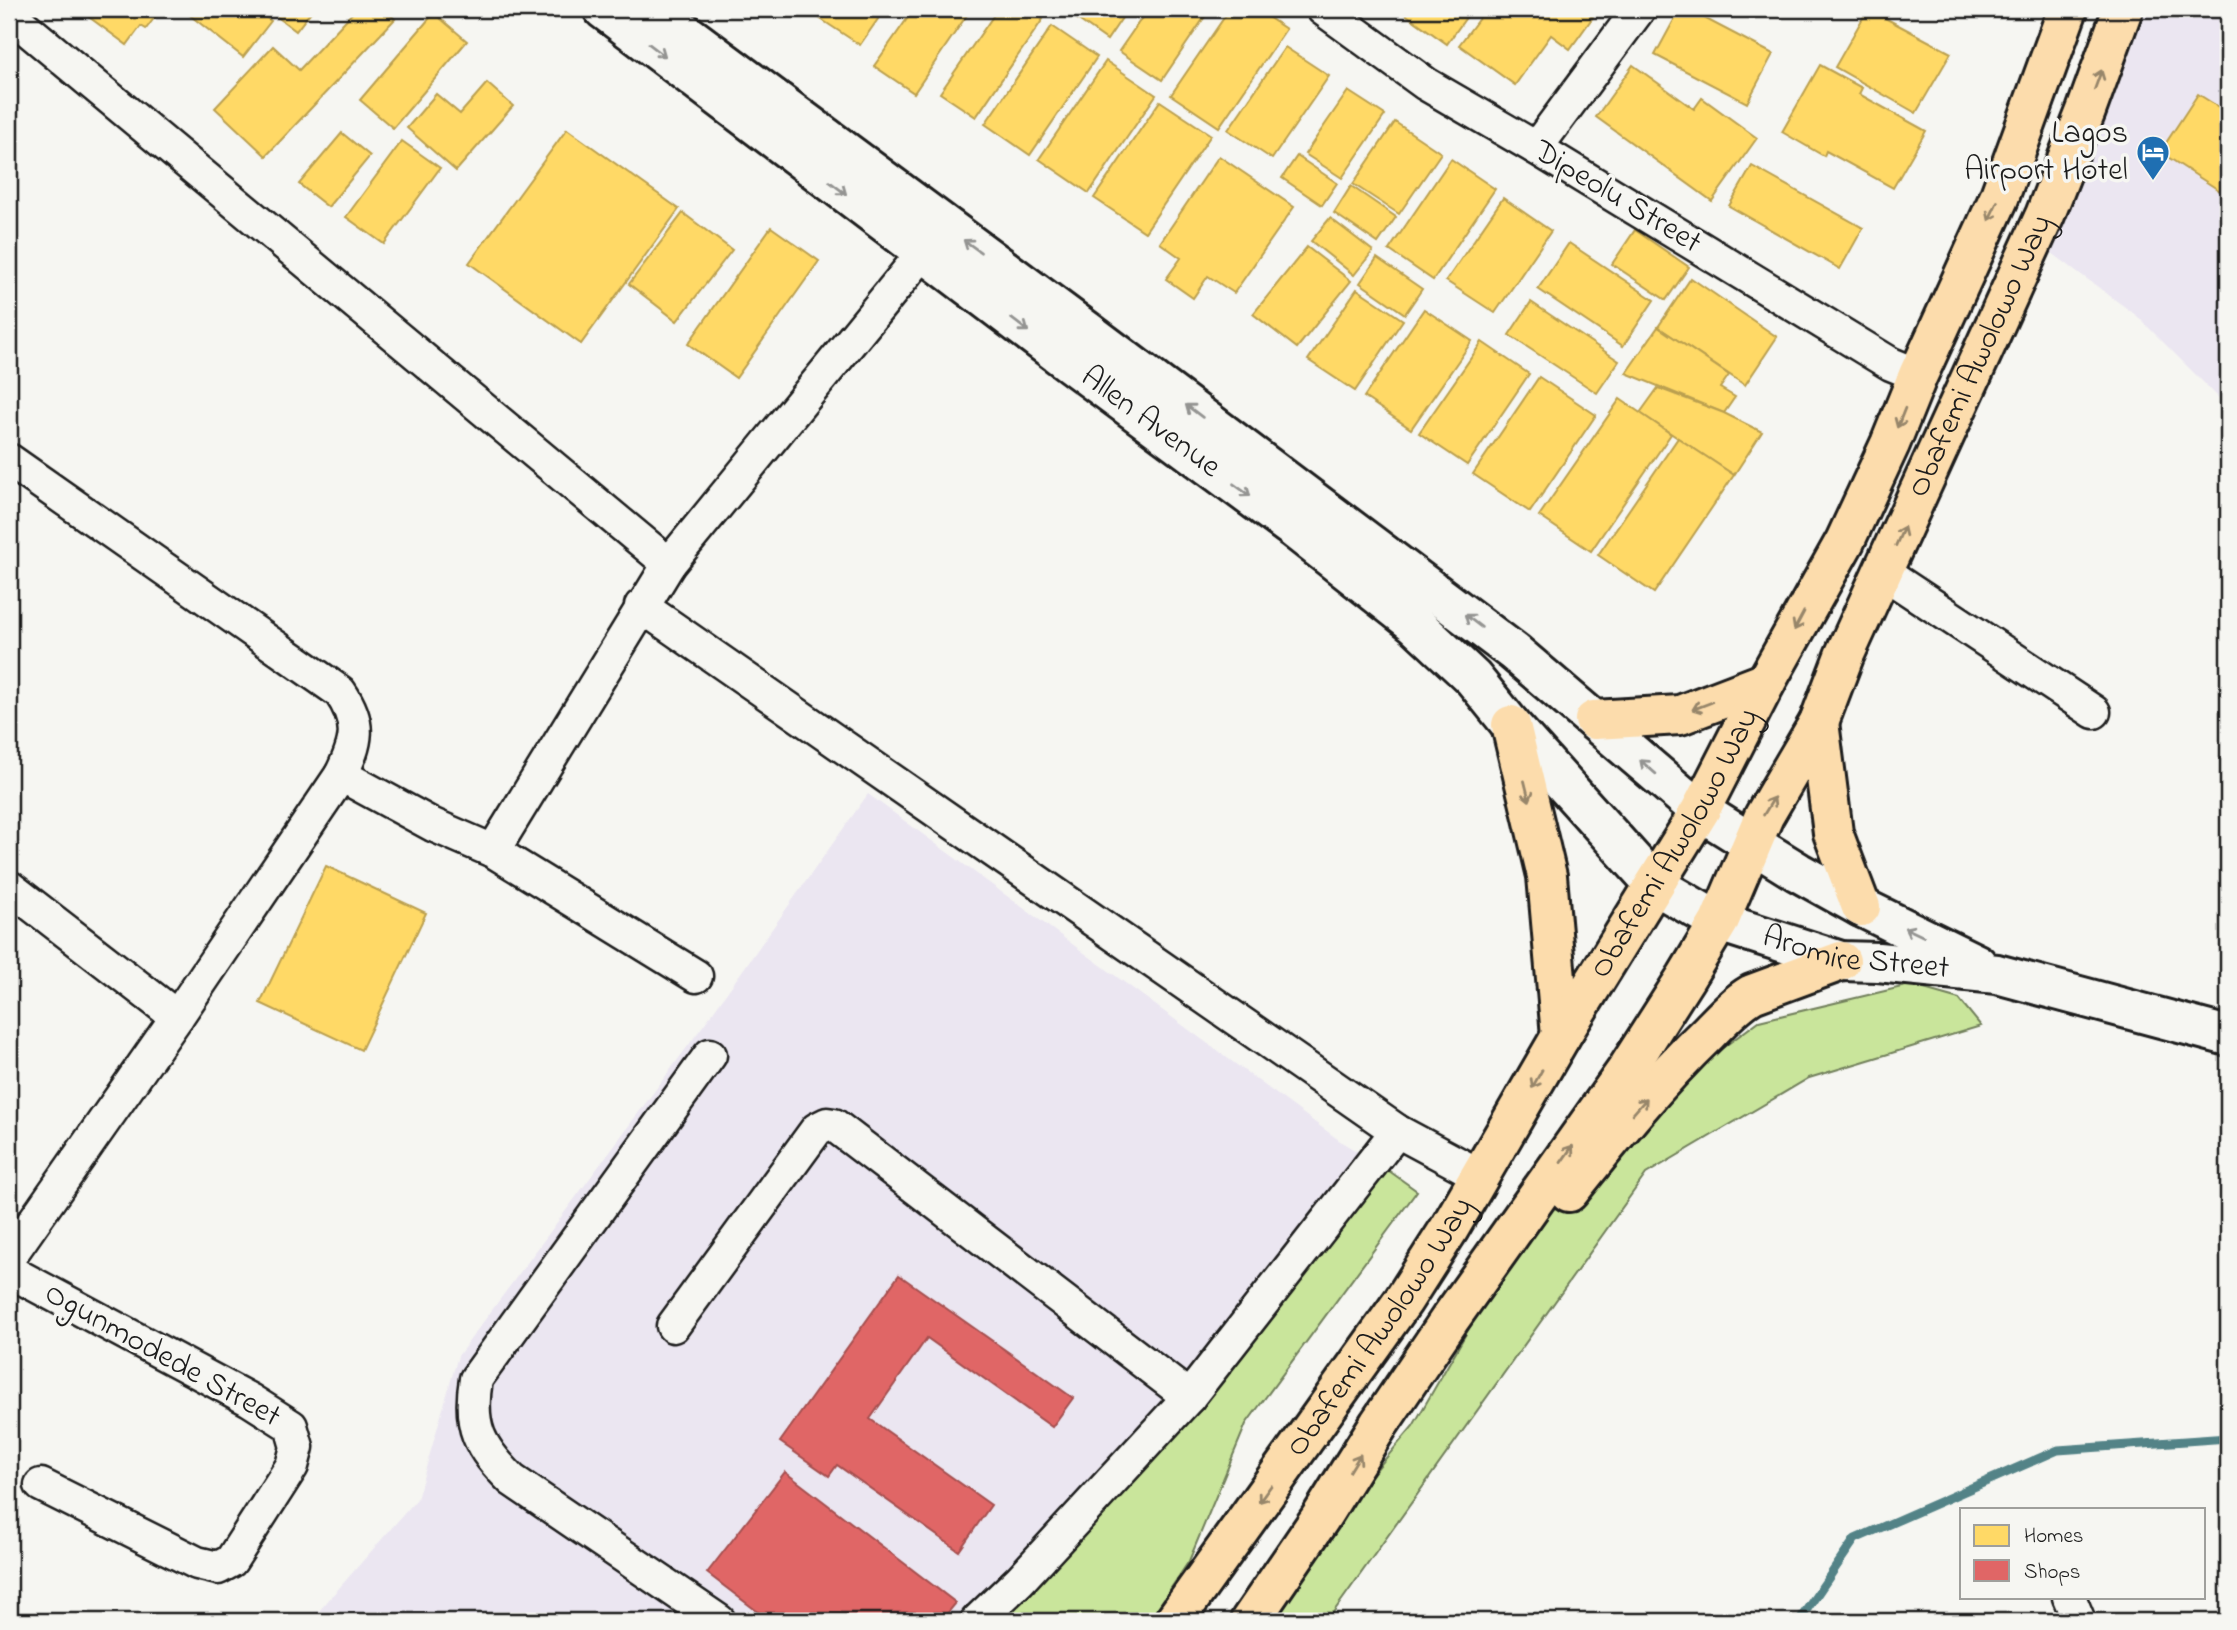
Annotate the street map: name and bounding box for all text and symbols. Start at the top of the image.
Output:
one-way arrow [647,42,666,57]
one-way arrow [2093,69,2105,91]
place label: Lagos Airport Hotel [1964,111,2128,195]
street label: Dipeolu Street [1523,129,1710,267]
hotel icon: Lagos Airport Hotel [2134,133,2172,182]
one-way arrow [829,180,847,195]
one-way arrow [1986,199,1999,221]
street label: Obafemi Awolowo Way [1896,207,2066,505]
one-way arrow [963,238,982,253]
one-way arrow [1010,317,1029,332]
street label: Allen Avenue [1070,355,1231,491]
one-way arrow [1185,403,1204,418]
one-way arrow [1893,407,1906,429]
one-way arrow [1232,482,1251,497]
one-way arrow [1894,525,1907,547]
one-way arrow [1792,611,1806,631]
one-way arrow [1465,614,1483,629]
street label: Obafemi Awolowo Way [1578,700,1772,988]
one-way arrow [1692,701,1714,713]
one-way arrow [1640,759,1658,775]
one-way arrow [1521,780,1534,802]
one-way arrow [1763,797,1777,817]
street label: Aromire Street [1756,914,1952,993]
one-way arrow [1904,925,1925,938]
one-way arrow [1530,1068,1544,1089]
one-way arrow [1632,1097,1648,1115]
one-way arrow [1560,1145,1574,1164]
street label: Obafemi Awolowo Way [1275,1188,1486,1467]
street label: Ogunmodede Street [35,1271,289,1441]
one-way arrow [1349,1453,1363,1473]
one-way arrow [1257,1484,1272,1503]
legend [1960,1508,2206,1598]
text: Homes [2024,1522,2084,1552]
text: Shops [2024,1558,2081,1588]

